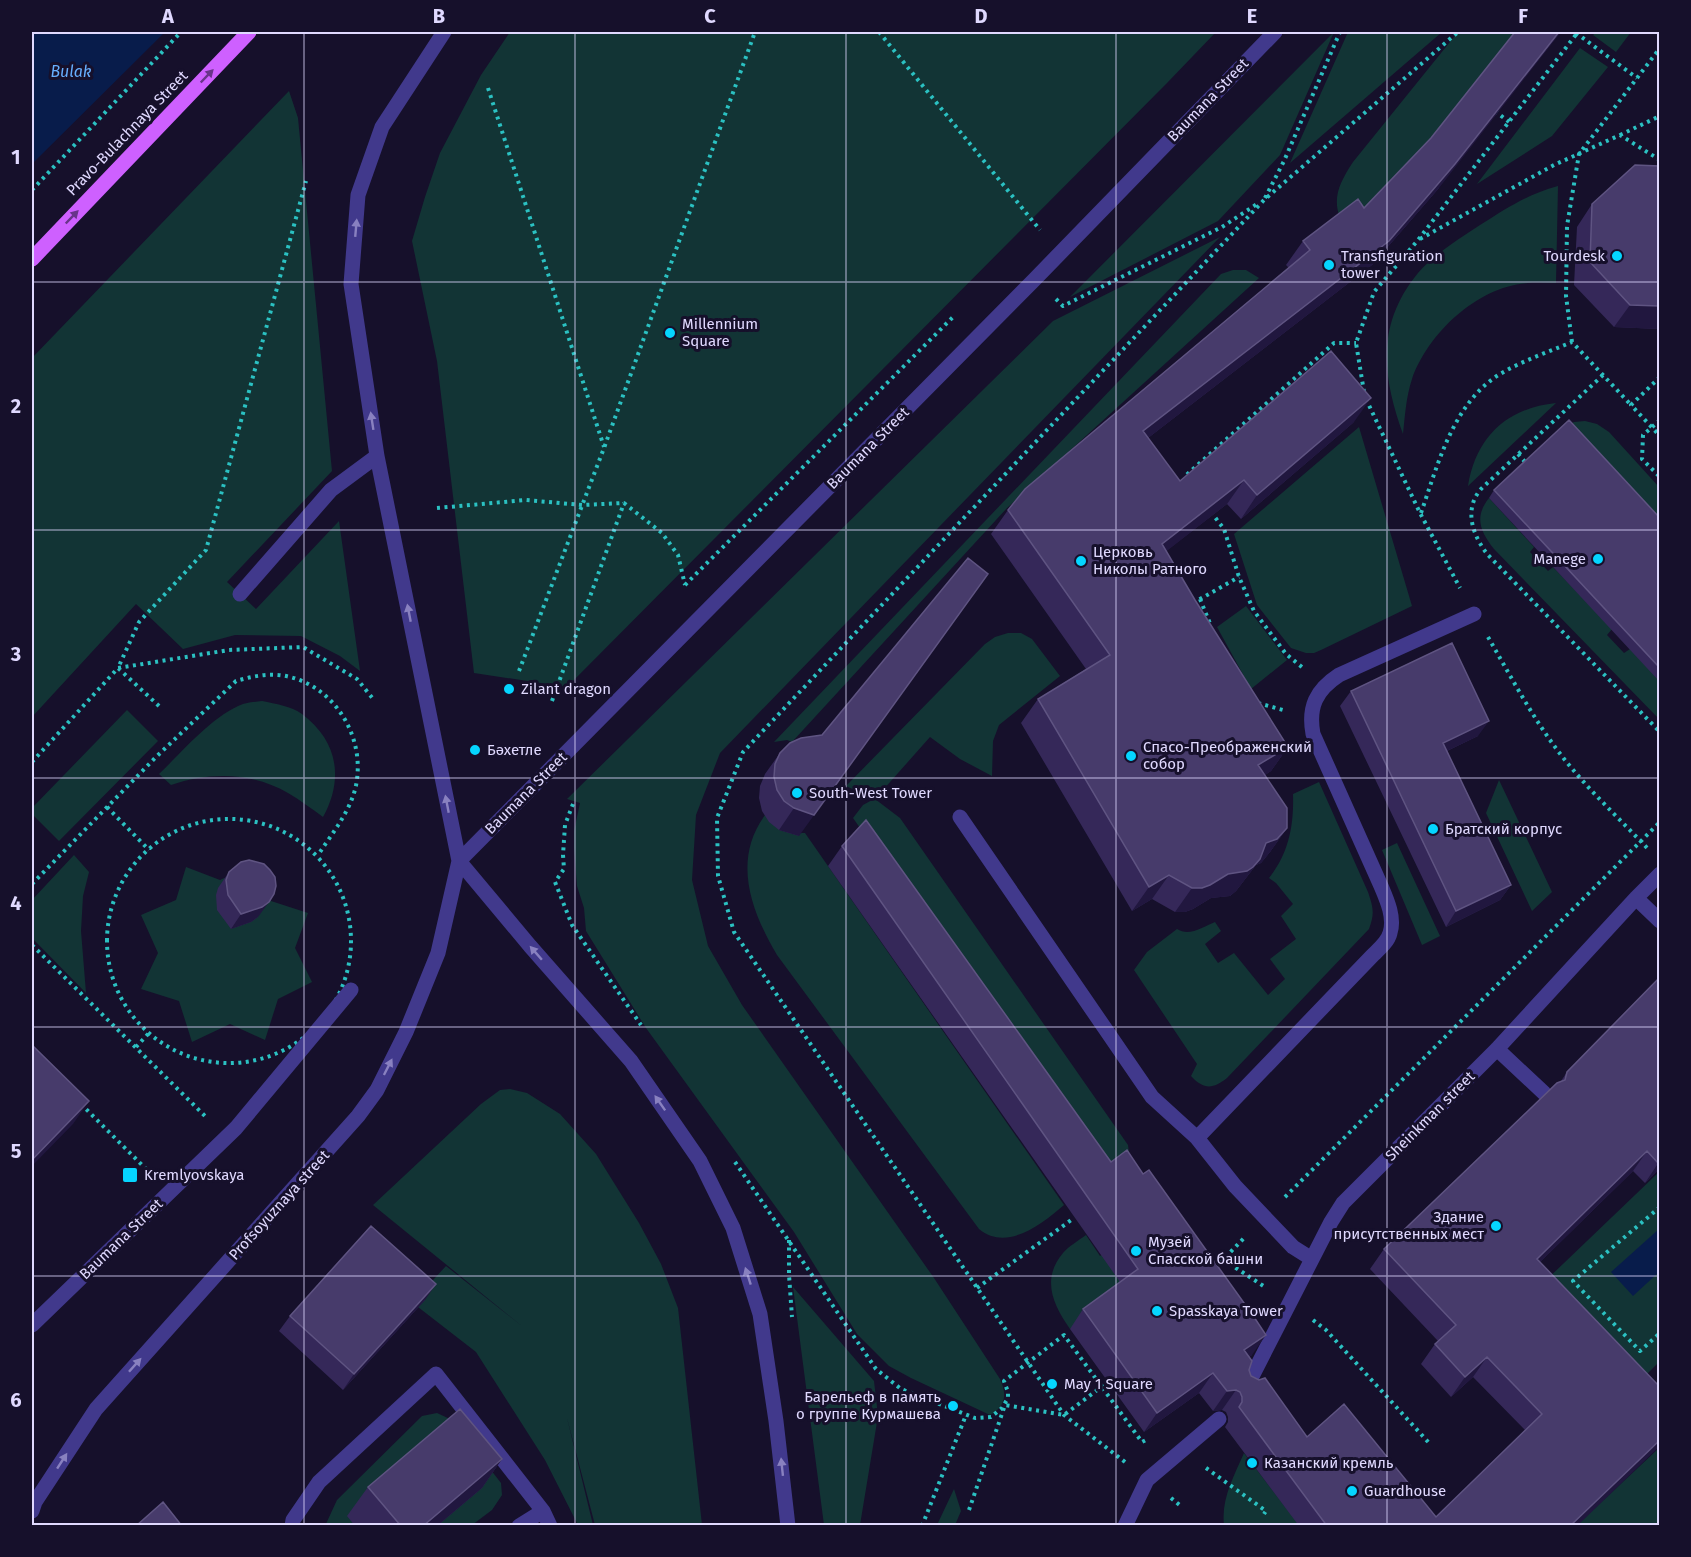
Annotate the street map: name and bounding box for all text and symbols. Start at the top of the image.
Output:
text: A [161,4,175,28]
text: B [433,4,445,28]
text: C [704,4,716,28]
text: D [974,4,988,28]
text: E [1247,4,1257,28]
text: F [1518,4,1528,28]
street label: Baumana Street [1164,54,1253,145]
water label: Bulak [50,62,92,81]
street label: Pravo-Bulachnaya Street [63,66,192,199]
one-way arrow [199,69,213,83]
text: 1 [11,145,21,169]
one-way arrow [65,209,79,224]
one-way arrow [351,219,360,238]
place label: Transfiguration tower [1341,247,1443,282]
place label: Tourdesk [1543,247,1605,265]
marker: Tourdesk [1610,249,1624,263]
marker: Transfiguration tower [1322,258,1336,272]
place label: Millennium Square [682,315,758,350]
marker: Millennium Square [663,326,677,340]
text: 2 [11,394,21,418]
street label: Baumana Street [823,403,913,493]
one-way arrow [367,412,376,431]
place label: Церковь Николы Ратного [1093,543,1207,578]
place label: Manege [1533,550,1586,568]
marker: Manege [1591,552,1605,566]
marker: Церковь Николы Ратного [1074,554,1088,568]
one-way arrow [404,603,413,622]
text: 3 [10,642,21,666]
place label: Zilant dragon [521,680,611,698]
marker: Zilant dragon [502,682,516,696]
place label: Спасо-Преображенский собор [1143,738,1312,773]
place label: Бәхетле [487,741,542,759]
marker: Бәхетле [468,743,482,757]
street label: Baumana Street [481,748,571,838]
marker: Спасо-Преображенский собор [1124,749,1138,763]
place label: South-West Tower [809,784,932,802]
marker: South-West Tower [790,786,804,800]
one-way arrow [442,794,451,813]
place label: Братский корпус [1445,820,1562,838]
marker: Братский корпус [1426,822,1440,836]
text: 4 [10,891,22,915]
one-way arrow [530,946,543,961]
one-way arrow [383,1058,393,1076]
street label: Sheinkman street [1382,1067,1479,1164]
one-way arrow [655,1095,666,1111]
text: 5 [11,1139,22,1163]
street label: Profsoyuznaya street [225,1146,333,1264]
marker: Kremlyovskaya [121,1166,139,1184]
place label: Kremlyovskaya [144,1166,244,1184]
street label: Baumana Street [76,1194,167,1283]
place label: Здание присутственных мест [1334,1208,1484,1243]
marker: Здание присутственных мест [1489,1219,1503,1233]
place label: Музей Спасской башни [1148,1233,1263,1268]
marker: Музей Спасской башни [1129,1244,1143,1258]
one-way arrow [743,1267,752,1285]
place label: Spasskaya Tower [1169,1302,1283,1320]
marker: Spasskaya Tower [1150,1304,1164,1318]
one-way arrow [128,1358,141,1373]
place label: May 1 Square [1064,1375,1153,1393]
marker: May 1 Square [1045,1377,1059,1391]
text: 6 [10,1388,22,1412]
place label: Барельеф в память о группе Курмашева [796,1388,941,1423]
marker: Барельеф в память о группе Курмашева [946,1399,960,1413]
one-way arrow [56,1453,67,1469]
place label: Казанский кремль [1264,1454,1394,1472]
marker: Казанский кремль [1245,1456,1259,1470]
one-way arrow [777,1458,786,1477]
place label: Guardhouse [1364,1482,1446,1500]
marker: Guardhouse [1345,1484,1359,1498]

